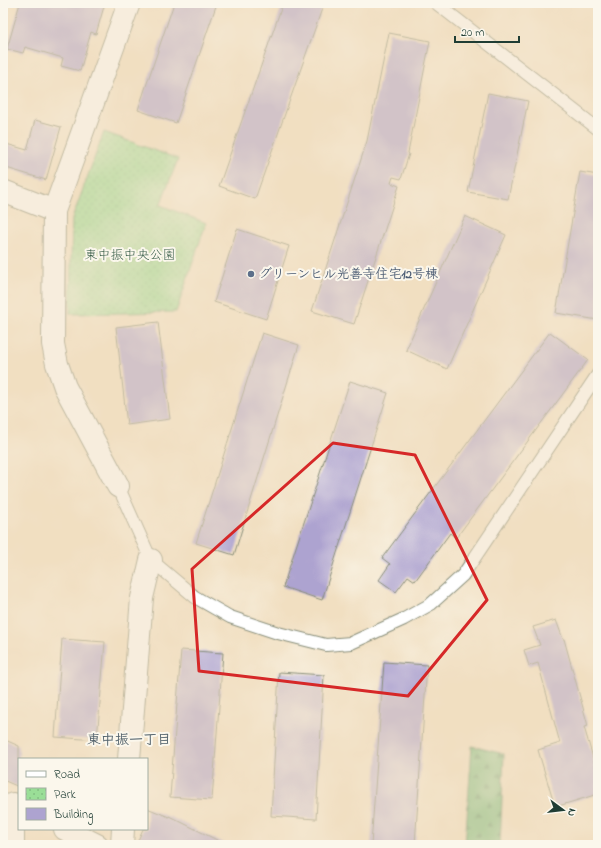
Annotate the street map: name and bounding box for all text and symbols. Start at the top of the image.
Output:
scale bar [455,18,519,44]
text: 20 m [461,24,484,42]
park label: 東中振中央公園 [84,246,176,265]
place label: グリーンヒル光善寺住宅12号棟 [259,265,438,284]
marker: グリーンヒル光善寺住宅12号棟 [246,269,256,279]
district label: 東中振一丁目 [87,730,171,751]
legend [18,758,148,830]
text: Road [54,766,80,784]
text: Park [54,786,76,804]
north arrow [543,790,583,830]
text: Building [53,806,93,825]
text: N [563,807,580,818]

